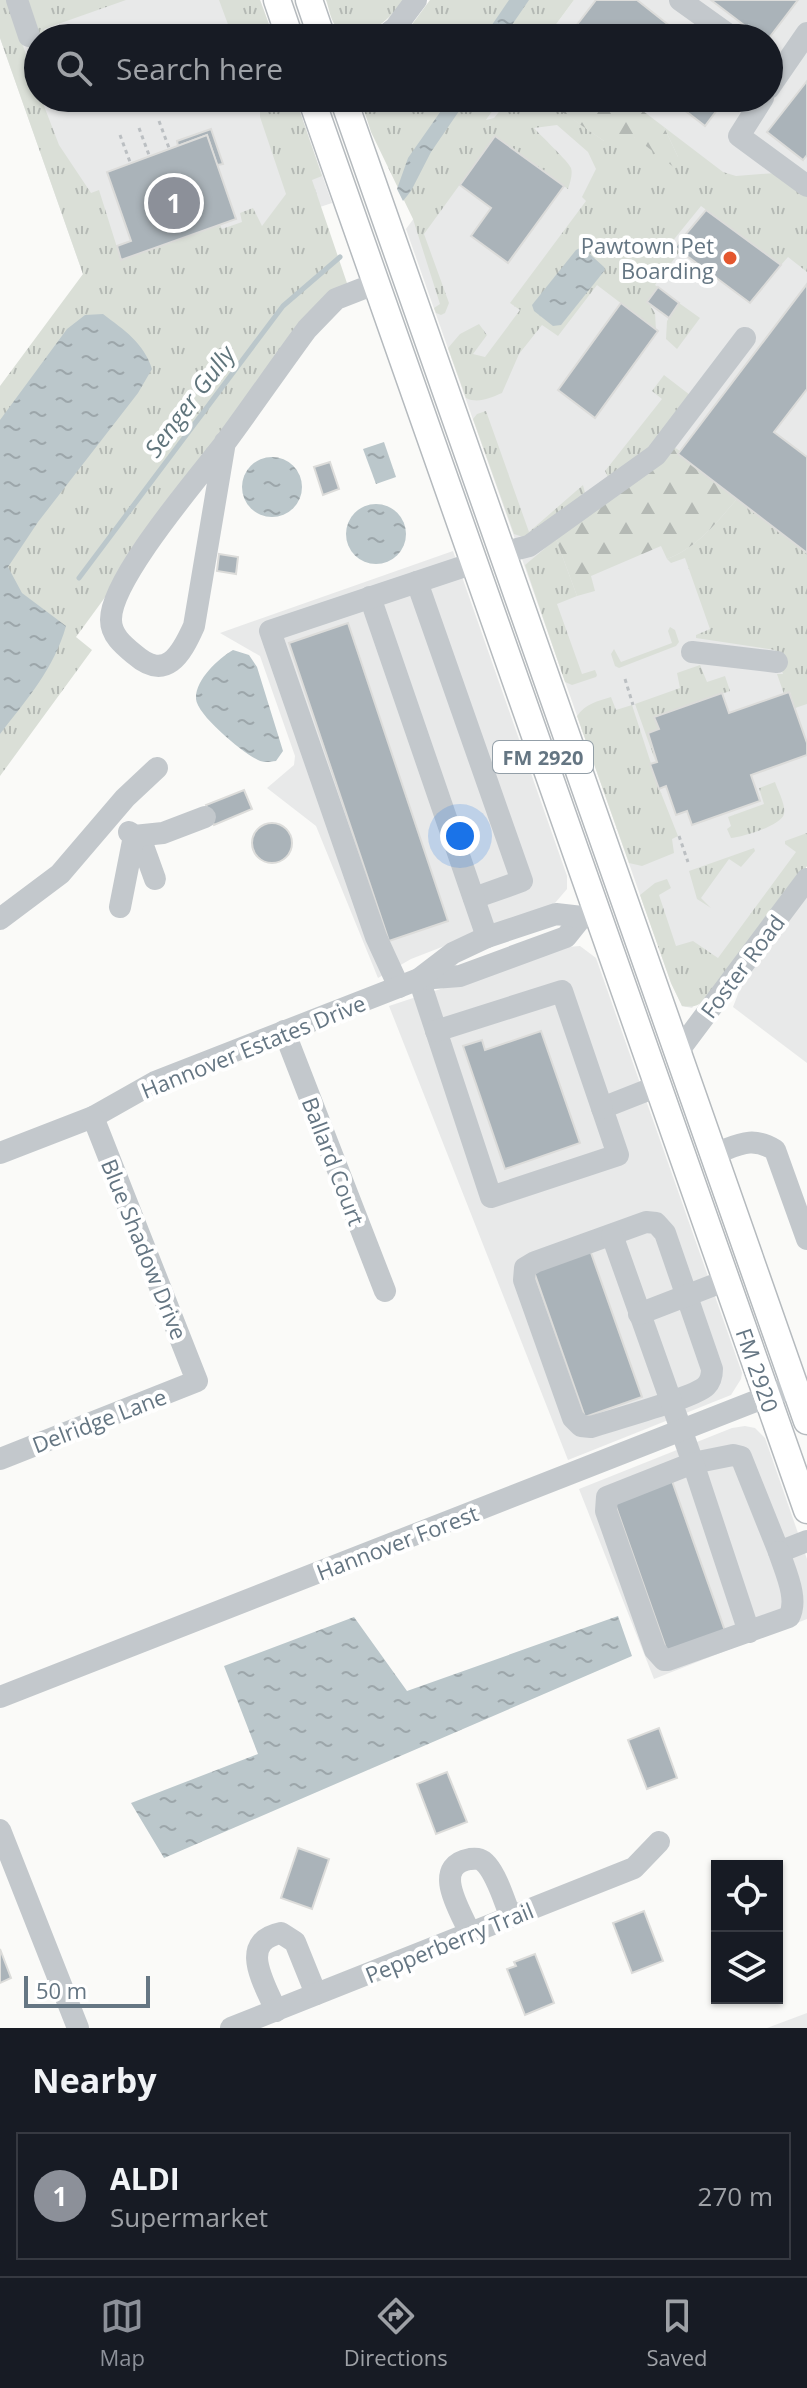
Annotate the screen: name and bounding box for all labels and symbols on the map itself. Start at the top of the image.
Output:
pin: 1 [148,173,200,233]
place label: Pawtown Pet Boarding [581,230,714,285]
marker: Pawtown Pet Boarding [721,249,739,267]
water label: Senger Gully [136,337,243,463]
road number: FM 2920 [493,741,593,773]
your location [440,816,480,856]
street label: Foster Road [693,908,791,1024]
street label: Hannover Estates Drive [136,987,370,1105]
street label: Ballard Court [296,1092,372,1230]
street label: Blue Shadow Drive [95,1154,195,1344]
street label: FM 2920 [730,1324,786,1416]
street label: Delridge Lane [28,1381,170,1459]
street label: Hannover Forest [312,1497,482,1587]
street label: Pepperberry Trail [360,1895,538,1989]
scale bar [24,1972,150,2008]

